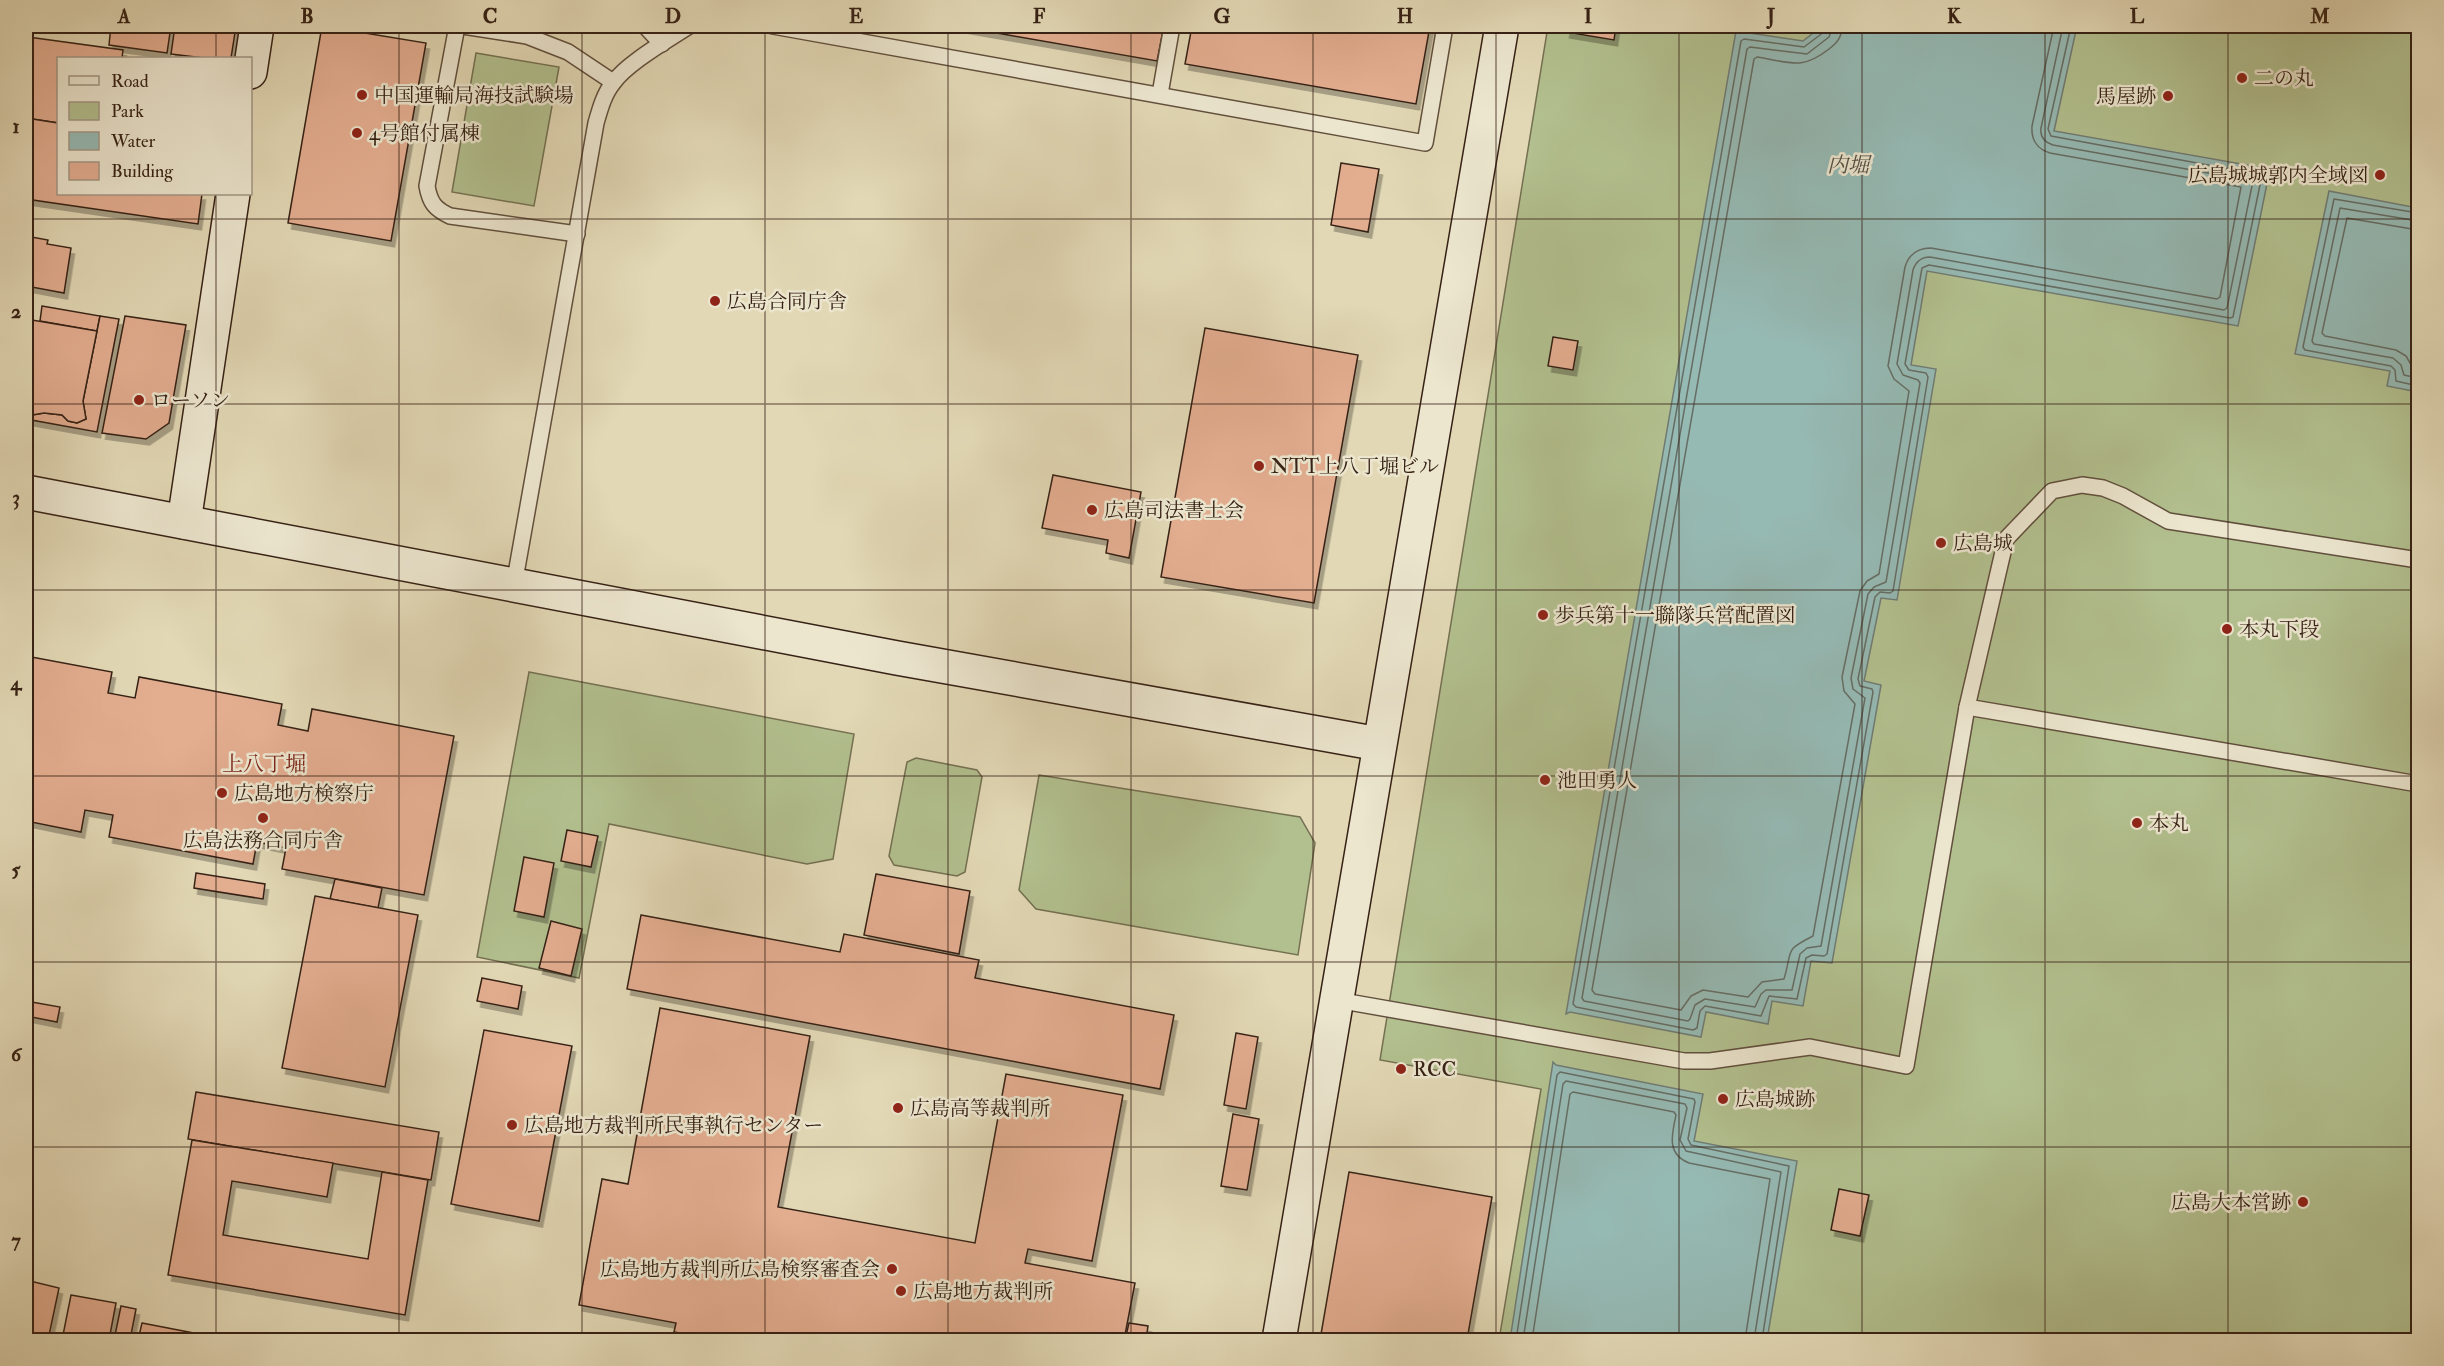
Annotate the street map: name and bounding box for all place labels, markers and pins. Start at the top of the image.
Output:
place label: 二の丸 [2254,66,2314,91]
marker: 二の丸 [2235,71,2249,85]
place label: 中国運輸局海技試験場 [374,83,574,108]
place label: 馬屋跡 [2096,84,2156,109]
marker: 中国運輸局海技試験場 [355,88,369,102]
marker: 馬屋跡 [2161,89,2175,103]
place label: 4号館付属棟 [369,121,480,146]
marker: 4号館付属棟 [350,126,364,140]
place label: 広島城城郭内全域図 [2188,163,2368,188]
marker: 広島城城郭内全域図 [2373,168,2387,182]
place label: 広島合同庁舎 [727,289,847,314]
marker: 広島合同庁舎 [708,294,722,308]
place label: ローソン [151,388,230,413]
marker: ローソン [132,393,146,407]
place label: NTT上八丁堀ビル [1271,454,1439,479]
marker: NTT上八丁堀ビル [1252,459,1266,473]
place label: 広島司法書士会 [1104,498,1244,523]
marker: 広島司法書士会 [1085,503,1099,517]
place label: 広島城 [1953,531,2013,556]
marker: 広島城 [1934,536,1948,550]
place label: 歩兵第十一聯隊兵営配置図 [1555,603,1795,628]
marker: 歩兵第十一聯隊兵営配置図 [1536,608,1550,622]
place label: 本丸下段 [2239,617,2319,642]
marker: 本丸下段 [2220,622,2234,636]
place label: 池田勇人 [1557,768,1637,793]
marker: 池田勇人 [1538,773,1552,787]
place label: 広島地方検察庁 [234,781,374,806]
marker: 広島地方検察庁 [215,786,229,800]
marker: 広島法務合同庁舎 [256,811,270,825]
place label: 本丸 [2149,811,2189,836]
marker: 本丸 [2130,816,2144,830]
place label: 広島法務合同庁舎 [183,828,343,853]
place label: RCC [1413,1057,1456,1082]
marker: RCC [1394,1062,1408,1076]
place label: 広島城跡 [1735,1087,1815,1112]
marker: 広島城跡 [1716,1092,1730,1106]
place label: 広島高等裁判所 [910,1096,1050,1121]
marker: 広島高等裁判所 [891,1101,905,1115]
place label: 広島地方裁判所民事執行センター [524,1113,823,1138]
marker: 広島地方裁判所民事執行センター [505,1118,519,1132]
place label: 広島大本営跡 [2171,1190,2291,1215]
marker: 広島大本営跡 [2296,1195,2310,1209]
place label: 広島地方裁判所広島検察審査会 [600,1257,880,1282]
marker: 広島地方裁判所広島検察審査会 [885,1262,899,1276]
place label: 広島地方裁判所 [913,1279,1053,1304]
marker: 広島地方裁判所 [894,1284,908,1298]

